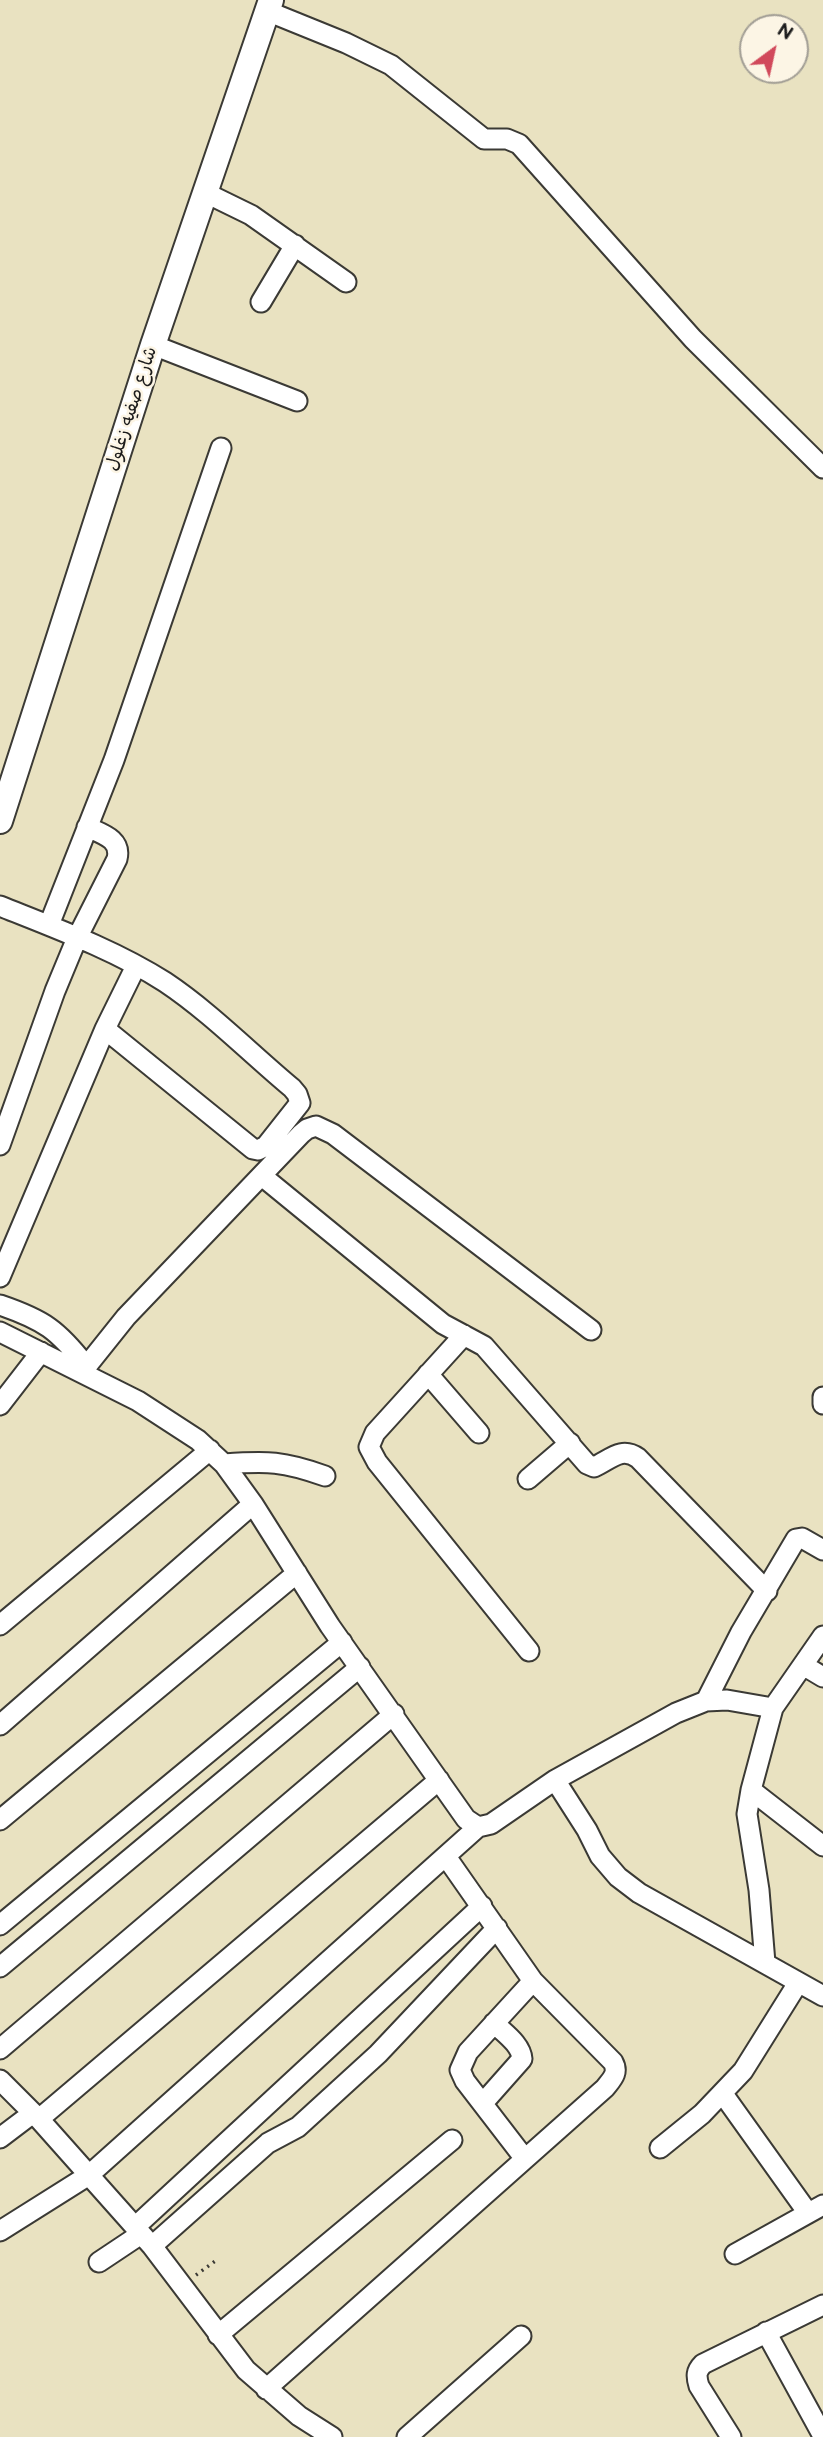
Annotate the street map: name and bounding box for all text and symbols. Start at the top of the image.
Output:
north arrow [739,14,809,84]
text: N [772,19,797,46]
street label: شارع صفيه زغلول [102,344,162,474]

